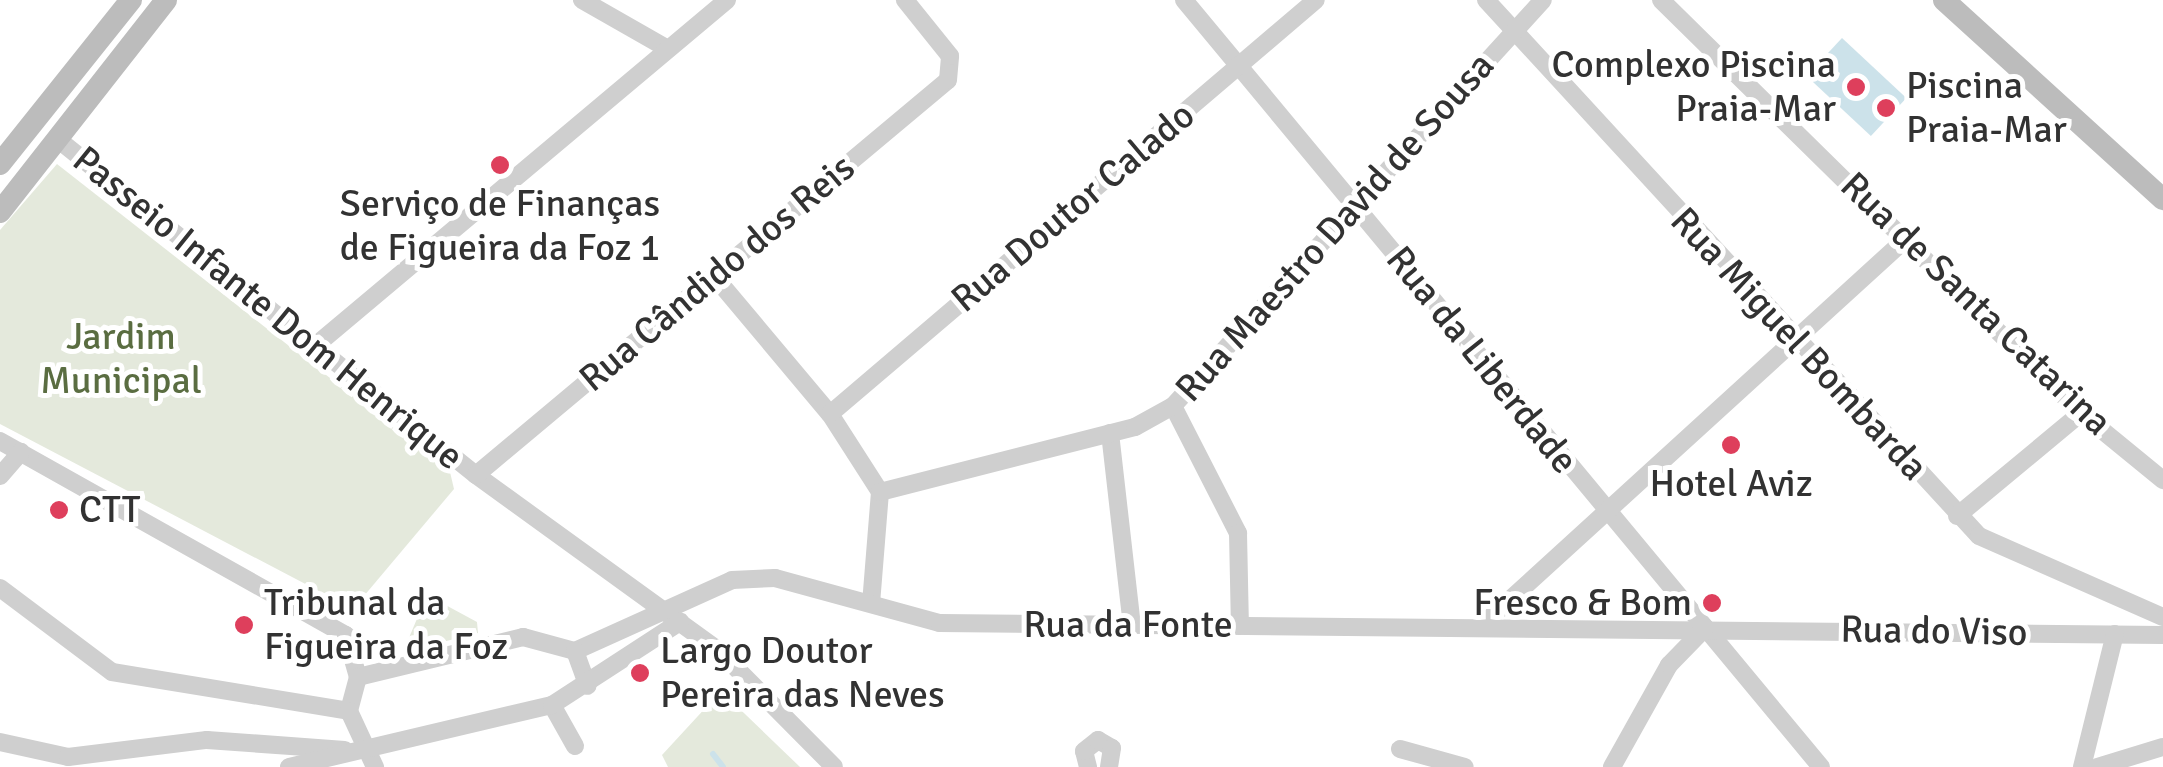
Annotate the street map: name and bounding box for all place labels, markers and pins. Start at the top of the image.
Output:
place label: Complexo Piscina Praia-Mar [1551,42,1836,132]
place label: Piscina Praia-Mar [1906,63,2067,152]
marker: Complexo Piscina Praia-Mar [1845,76,1867,98]
marker: Piscina Praia-Mar [1875,97,1897,119]
marker: Serviço de Finanças de Figueira da Foz 1 [489,154,511,176]
place label: Serviço de Finanças de Figueira da Foz 1 [340,181,660,270]
marker: Hotel Aviz [1720,434,1742,456]
place label: Hotel Aviz [1649,461,1813,507]
place label: CTT [79,487,140,533]
marker: CTT [48,499,70,521]
place label: Tribunal da Figueira da Foz [264,580,508,669]
place label: Fresco & Bom [1473,580,1692,626]
marker: Fresco & Bom [1701,592,1723,614]
marker: Tribunal da Figueira da Foz [233,614,255,636]
place label: Largo Doutor Pereira das Neves [660,628,945,718]
marker: Largo Doutor Pereira das Neves [629,662,651,684]

